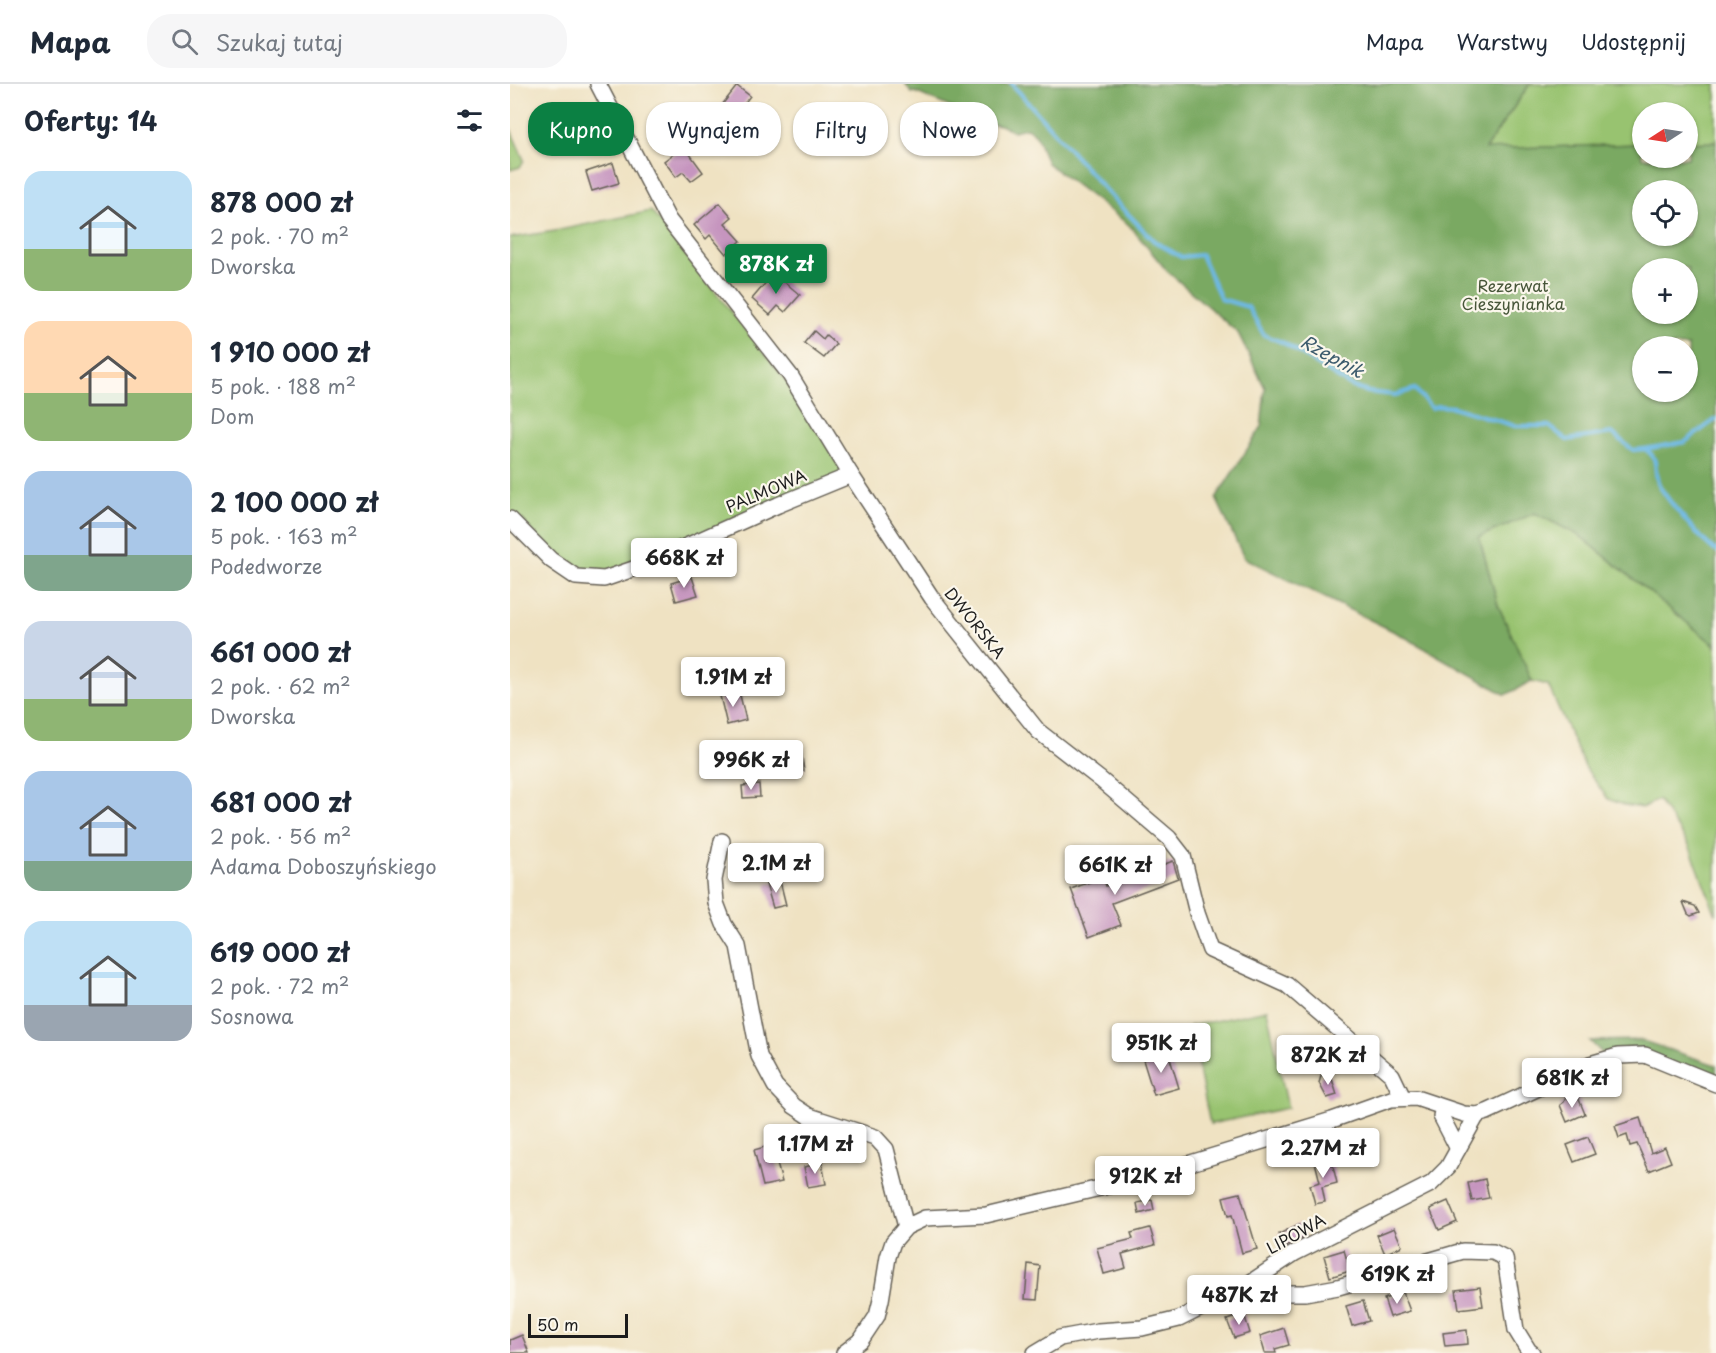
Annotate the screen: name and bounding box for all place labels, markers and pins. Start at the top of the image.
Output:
pin: 878K zł [721,244,831,295]
pin: 668K zł [629,538,739,589]
pin: 1.91M zł [671,657,795,708]
pin: 996K zł [696,740,806,791]
pin: 2.1M zł [721,843,831,894]
pin: 661K zł [1060,845,1170,896]
pin: 951K zł [1106,1023,1216,1074]
pin: 872K zł [1273,1035,1383,1086]
pin: 681K zł [1517,1058,1627,1109]
pin: 1.17M zł [753,1124,877,1175]
pin: 2.27M zł [1261,1128,1385,1179]
pin: 912K zł [1090,1156,1200,1207]
pin: 619K zł [1342,1254,1452,1305]
pin: 487K zł [1184,1275,1294,1326]

